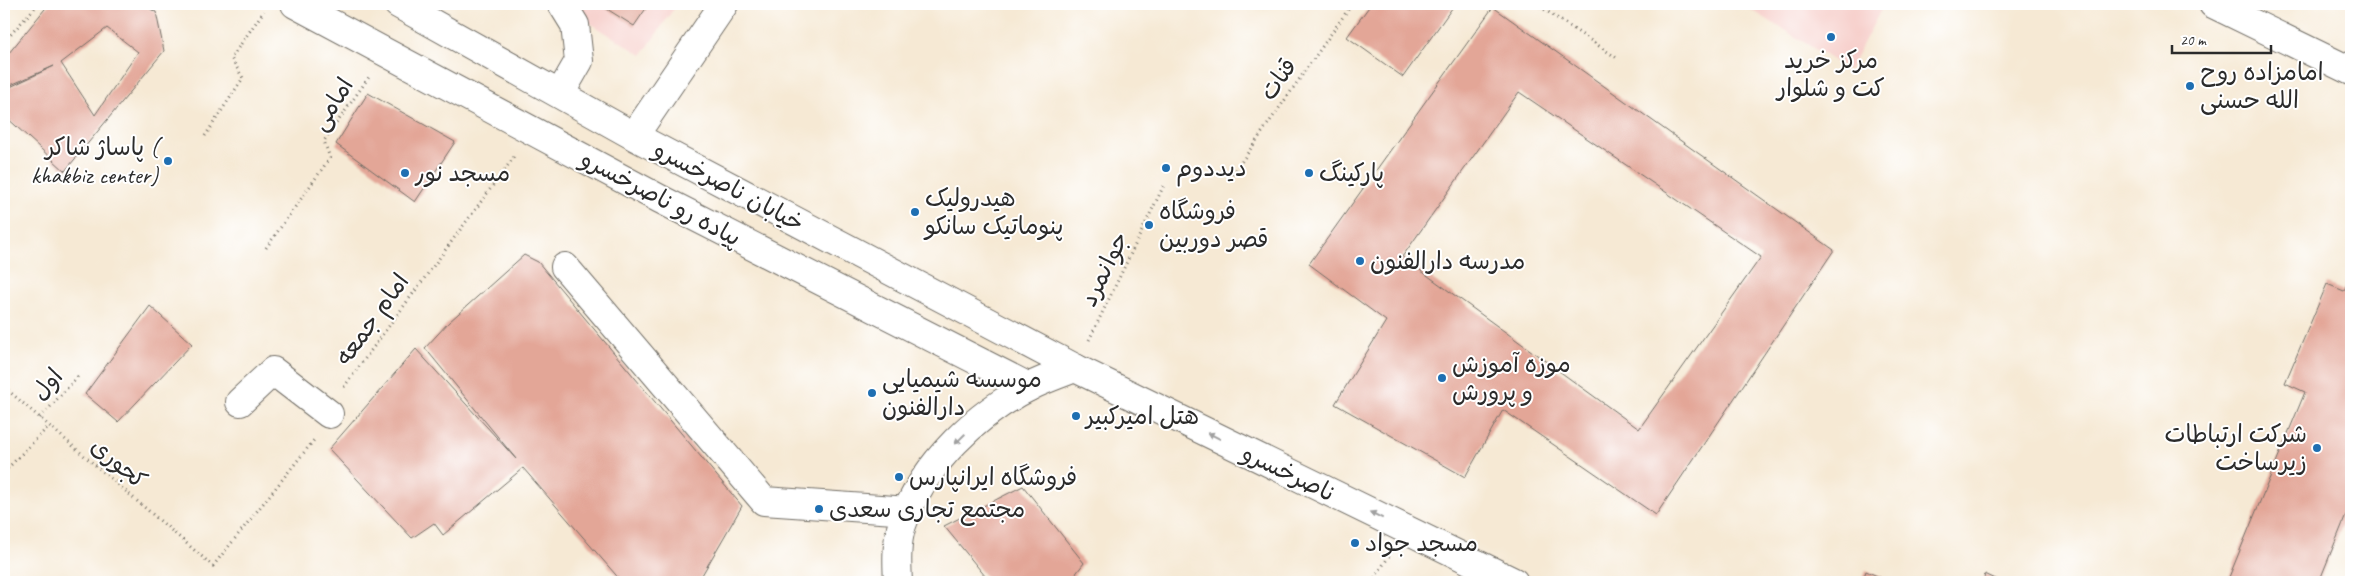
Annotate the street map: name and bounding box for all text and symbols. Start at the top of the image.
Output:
scale bar [2172,22,2271,54]
marker: مرکز خرید کت و شلوار [1825,31,1837,43]
text: 20 m [2180,31,2207,50]
place label: مرکز خرید کت و شلوار [1775,45,1885,103]
street label: قنات [1253,52,1303,106]
place label: امامزاده روح الله حسنی [2200,57,2324,115]
street label: امامی [304,72,360,136]
marker: امامزاده روح الله حسنی [2184,80,2196,92]
place label: پاساژ شاکر ( khakbiz center) [31,132,163,190]
street label: خیابان ناصرخسرو [648,133,809,238]
street label: پیاده رو ناصرخسرو [575,143,746,253]
place label: دیددوم [1176,153,1247,187]
marker: پاساژ شاکر ( khakbiz center) [162,155,174,167]
place label: مسجد نور [414,158,510,188]
place label: پارکینگ [1319,158,1384,188]
marker: دیددوم [1160,162,1172,174]
marker: مسجد نور [399,167,411,179]
marker: پارکینگ [1303,167,1315,179]
place label: هیدرولیک پنوماتیک سانکو [923,183,1064,241]
place label: فروشگاه قصر دوربین [1159,196,1269,254]
marker: هیدرولیک پنوماتیک سانکو [909,206,921,218]
marker: فروشگاه قصر دوربین [1143,219,1155,231]
street label: جوانمرد [1073,227,1135,311]
place label: مدرسه دارالفنون [1370,246,1525,276]
marker: مدرسه دارالفنون [1354,255,1366,267]
street label: امام جمعه [329,267,418,373]
place label: موزه آموزش و پرورش [1452,349,1571,407]
street label: اول [25,362,69,406]
place label: موسسه شیمیایی دارالفنون [882,364,1042,422]
marker: موزه آموزش و پرورش [1436,372,1448,384]
marker: موسسه شیمیایی دارالفنون [866,387,878,399]
place label: هتل امیرکبیر [1084,401,1199,431]
marker: هتل امیرکبیر [1070,410,1082,422]
place label: شرکت ارتباطات زیرساخت [2164,419,2307,477]
street label: کجوری [85,431,153,495]
one-way arrow [954,432,966,444]
one-way arrow [1207,432,1221,440]
street label: ناصرخسرو [1236,437,1341,509]
marker: شرکت ارتباطات زیرساخت [2311,442,2323,454]
place label: فروشگاه ایرانپارس [909,462,1077,492]
marker: فروشگاه ایرانپارس [893,471,905,483]
place label: مجتمع تجاری سعدی [829,494,1025,526]
marker: مجتمع تجاری سعدی [813,503,825,515]
one-way arrow [1369,511,1383,519]
place label: مسجد جواد [1365,528,1478,558]
marker: مسجد جواد [1349,537,1361,549]

